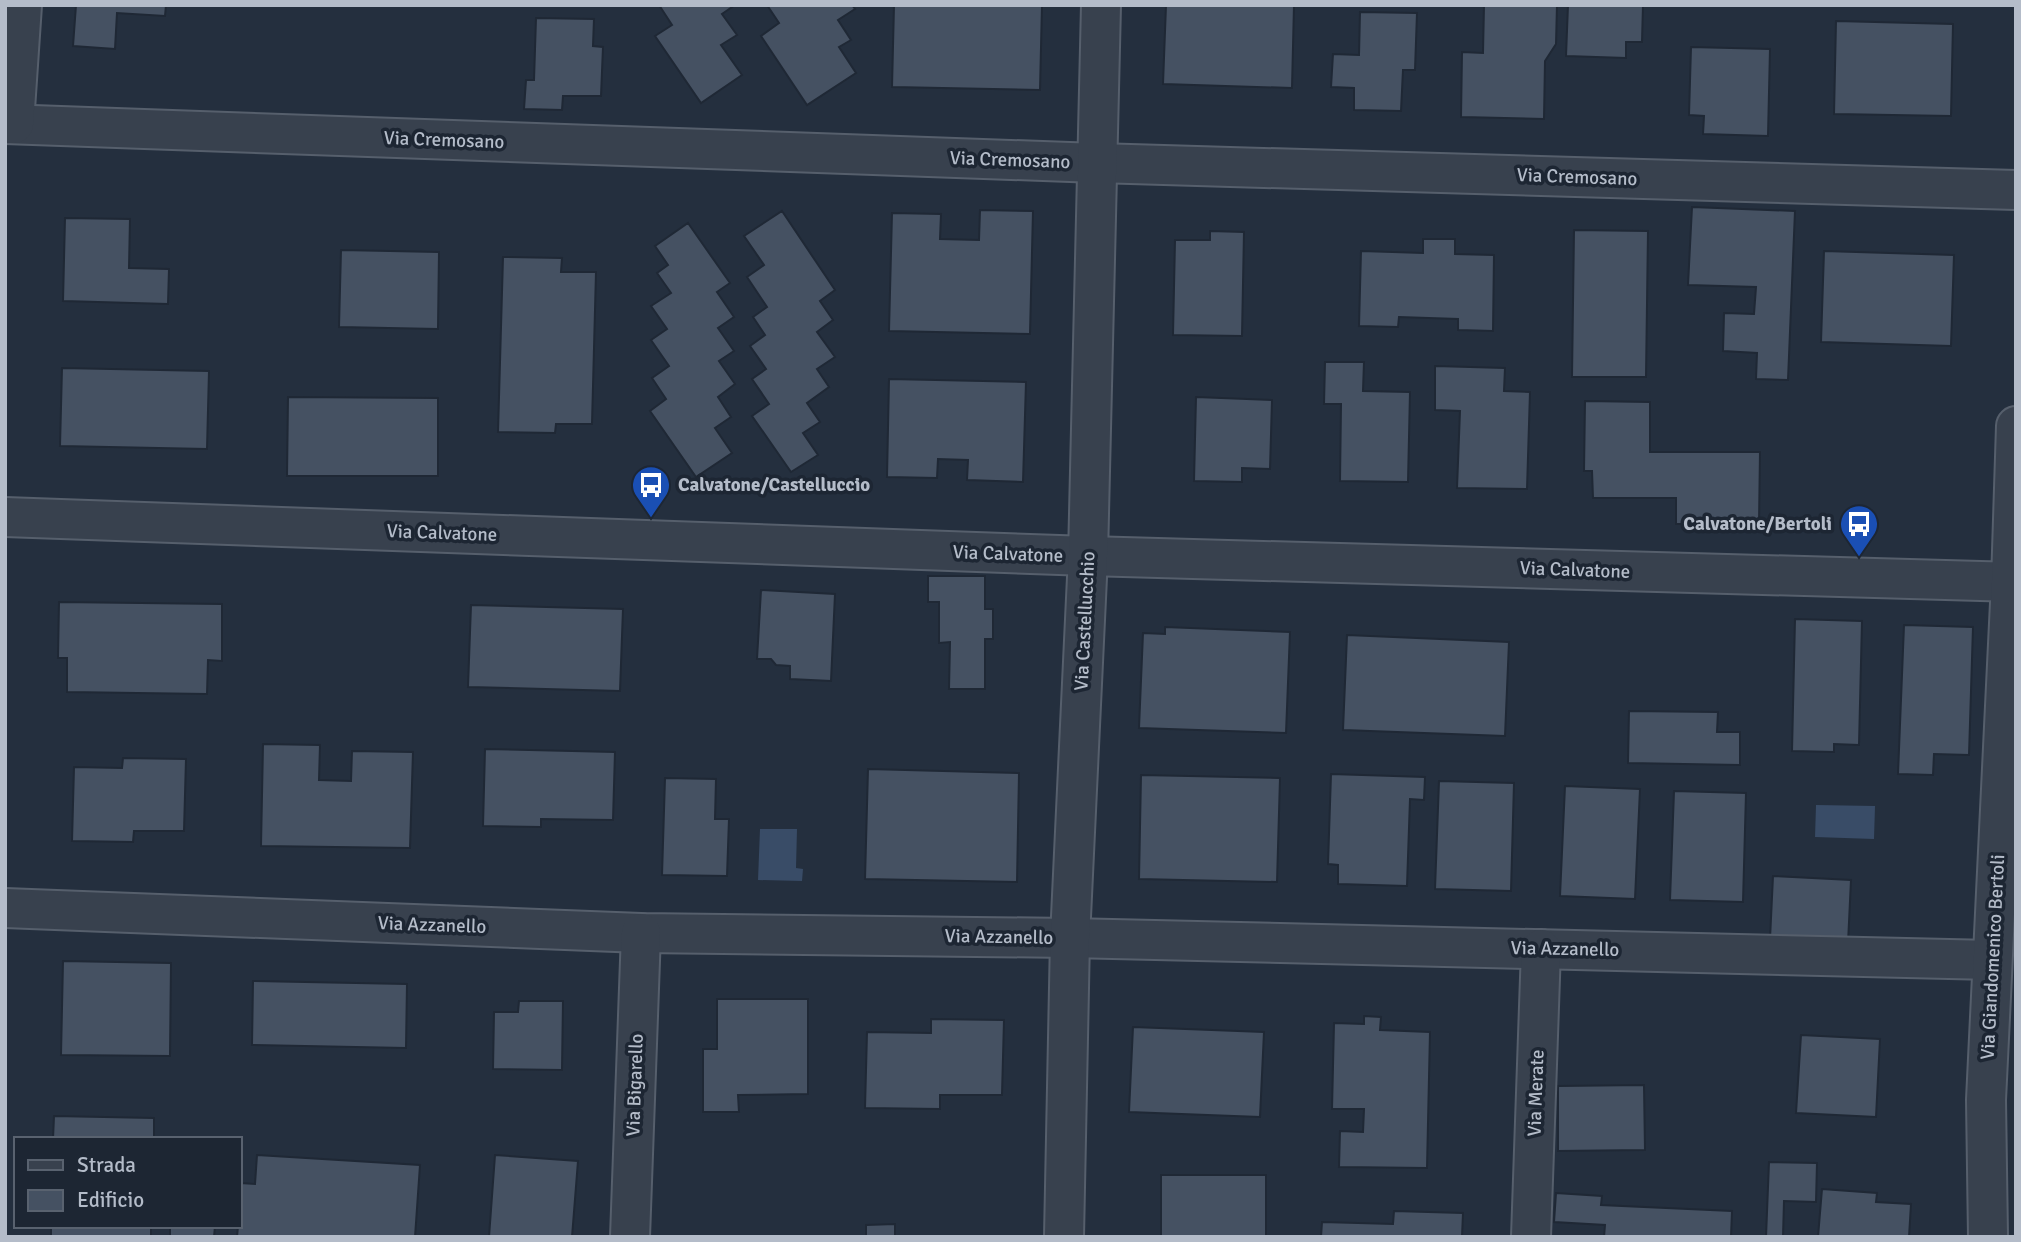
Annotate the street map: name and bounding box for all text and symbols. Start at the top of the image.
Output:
street label: Via Cremosano [383,126,505,154]
street label: Via Cremosano [949,146,1071,174]
street label: Via Cremosano [1516,163,1638,191]
bus stop icon: Calvatone/Castelluccio [630,464,672,519]
place label: Calvatone/Castelluccio [678,473,870,497]
bus stop icon: Calvatone/Bertoli [1838,503,1880,558]
place label: Calvatone/Bertoli [1683,512,1832,536]
street label: Via Calvatone [386,519,498,547]
street label: Via Calvatone [952,540,1064,568]
street label: Via Castellucchio [1069,551,1101,691]
street label: Via Calvatone [1519,556,1631,584]
street label: Via Giandomenico Bertoli [1976,854,2010,1060]
street label: Via Azzanello [377,911,487,939]
street label: Via Azzanello [944,924,1054,950]
street label: Via Azzanello [1510,936,1620,962]
street label: Via Bigarello [621,1033,649,1137]
street label: Via Merate [1522,1049,1550,1137]
legend [14,1137,242,1228]
text: Strada [77,1152,136,1178]
text: Edificio [77,1187,144,1213]

